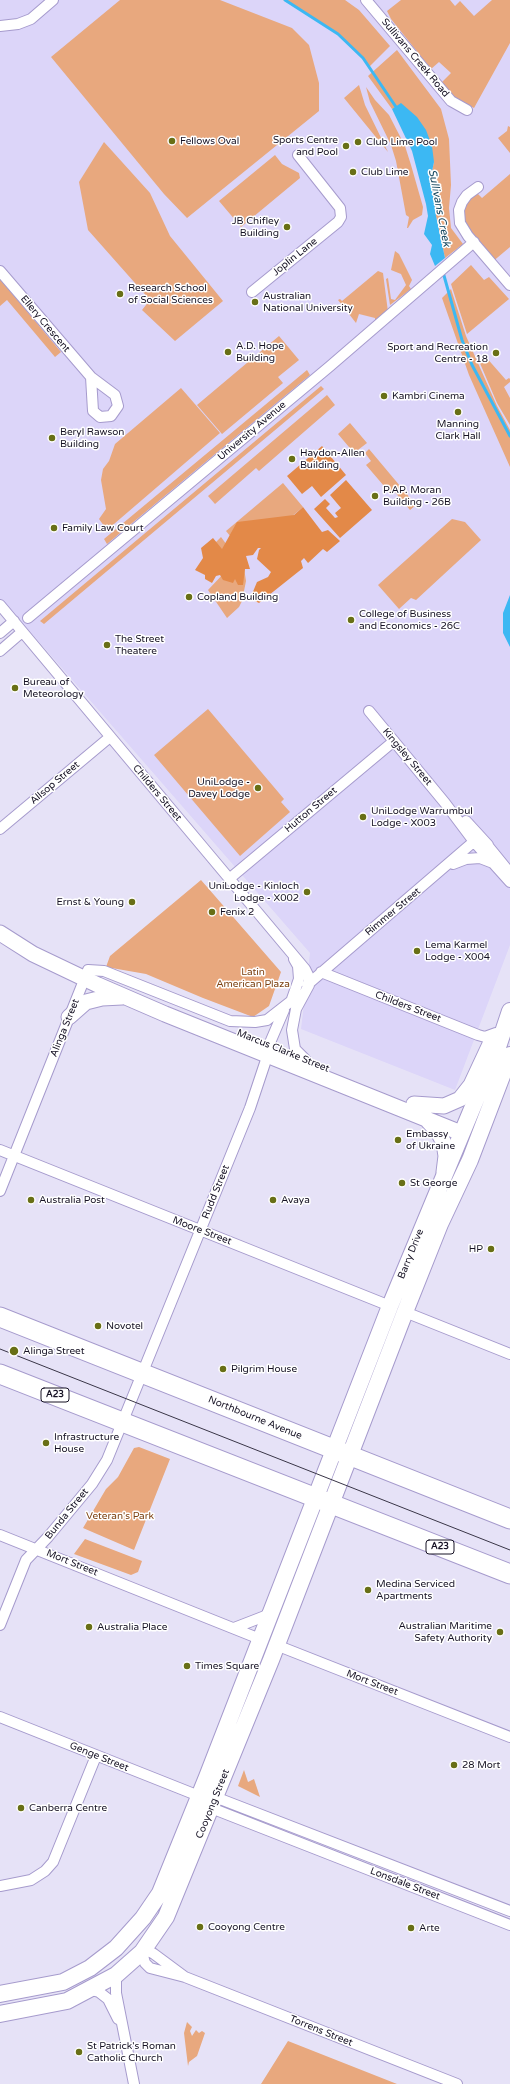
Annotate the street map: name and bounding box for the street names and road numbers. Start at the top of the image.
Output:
street label: Sullivans Creek Road [379,16,451,100]
street label: Joplin Lane [270,235,320,279]
street label: Ellery Crescent [18,293,72,355]
street label: University Avenue [215,399,289,463]
street label: Kingsley Street [380,726,434,788]
street label: Allsop Street [28,759,82,807]
street label: Childers Street [130,762,184,824]
street label: Hutton Street [282,785,340,835]
street label: Rimmer Street [363,885,423,939]
street label: Childers Street [373,989,443,1025]
street label: Alinga Street [48,997,82,1059]
street label: Marcus Clarke Street [235,1027,331,1075]
street label: Rudd Street [200,1163,232,1221]
street label: Moore Street [171,1214,233,1248]
street label: Barry Drive [396,1227,426,1281]
road number: A23 [41,1388,69,1402]
street label: Northbourne Avenue [206,1394,304,1442]
street label: Bunda Street [43,1486,91,1542]
road number: A23 [426,1540,454,1554]
street label: Mort Street [45,1547,99,1579]
street label: Mort Street [344,1668,400,1698]
street label: Genge Street [68,1740,130,1774]
street label: Cooyong Street [194,1768,232,1840]
street label: Lonsdale Street [368,1865,442,1903]
street label: Torrens Street [288,2013,354,2049]

